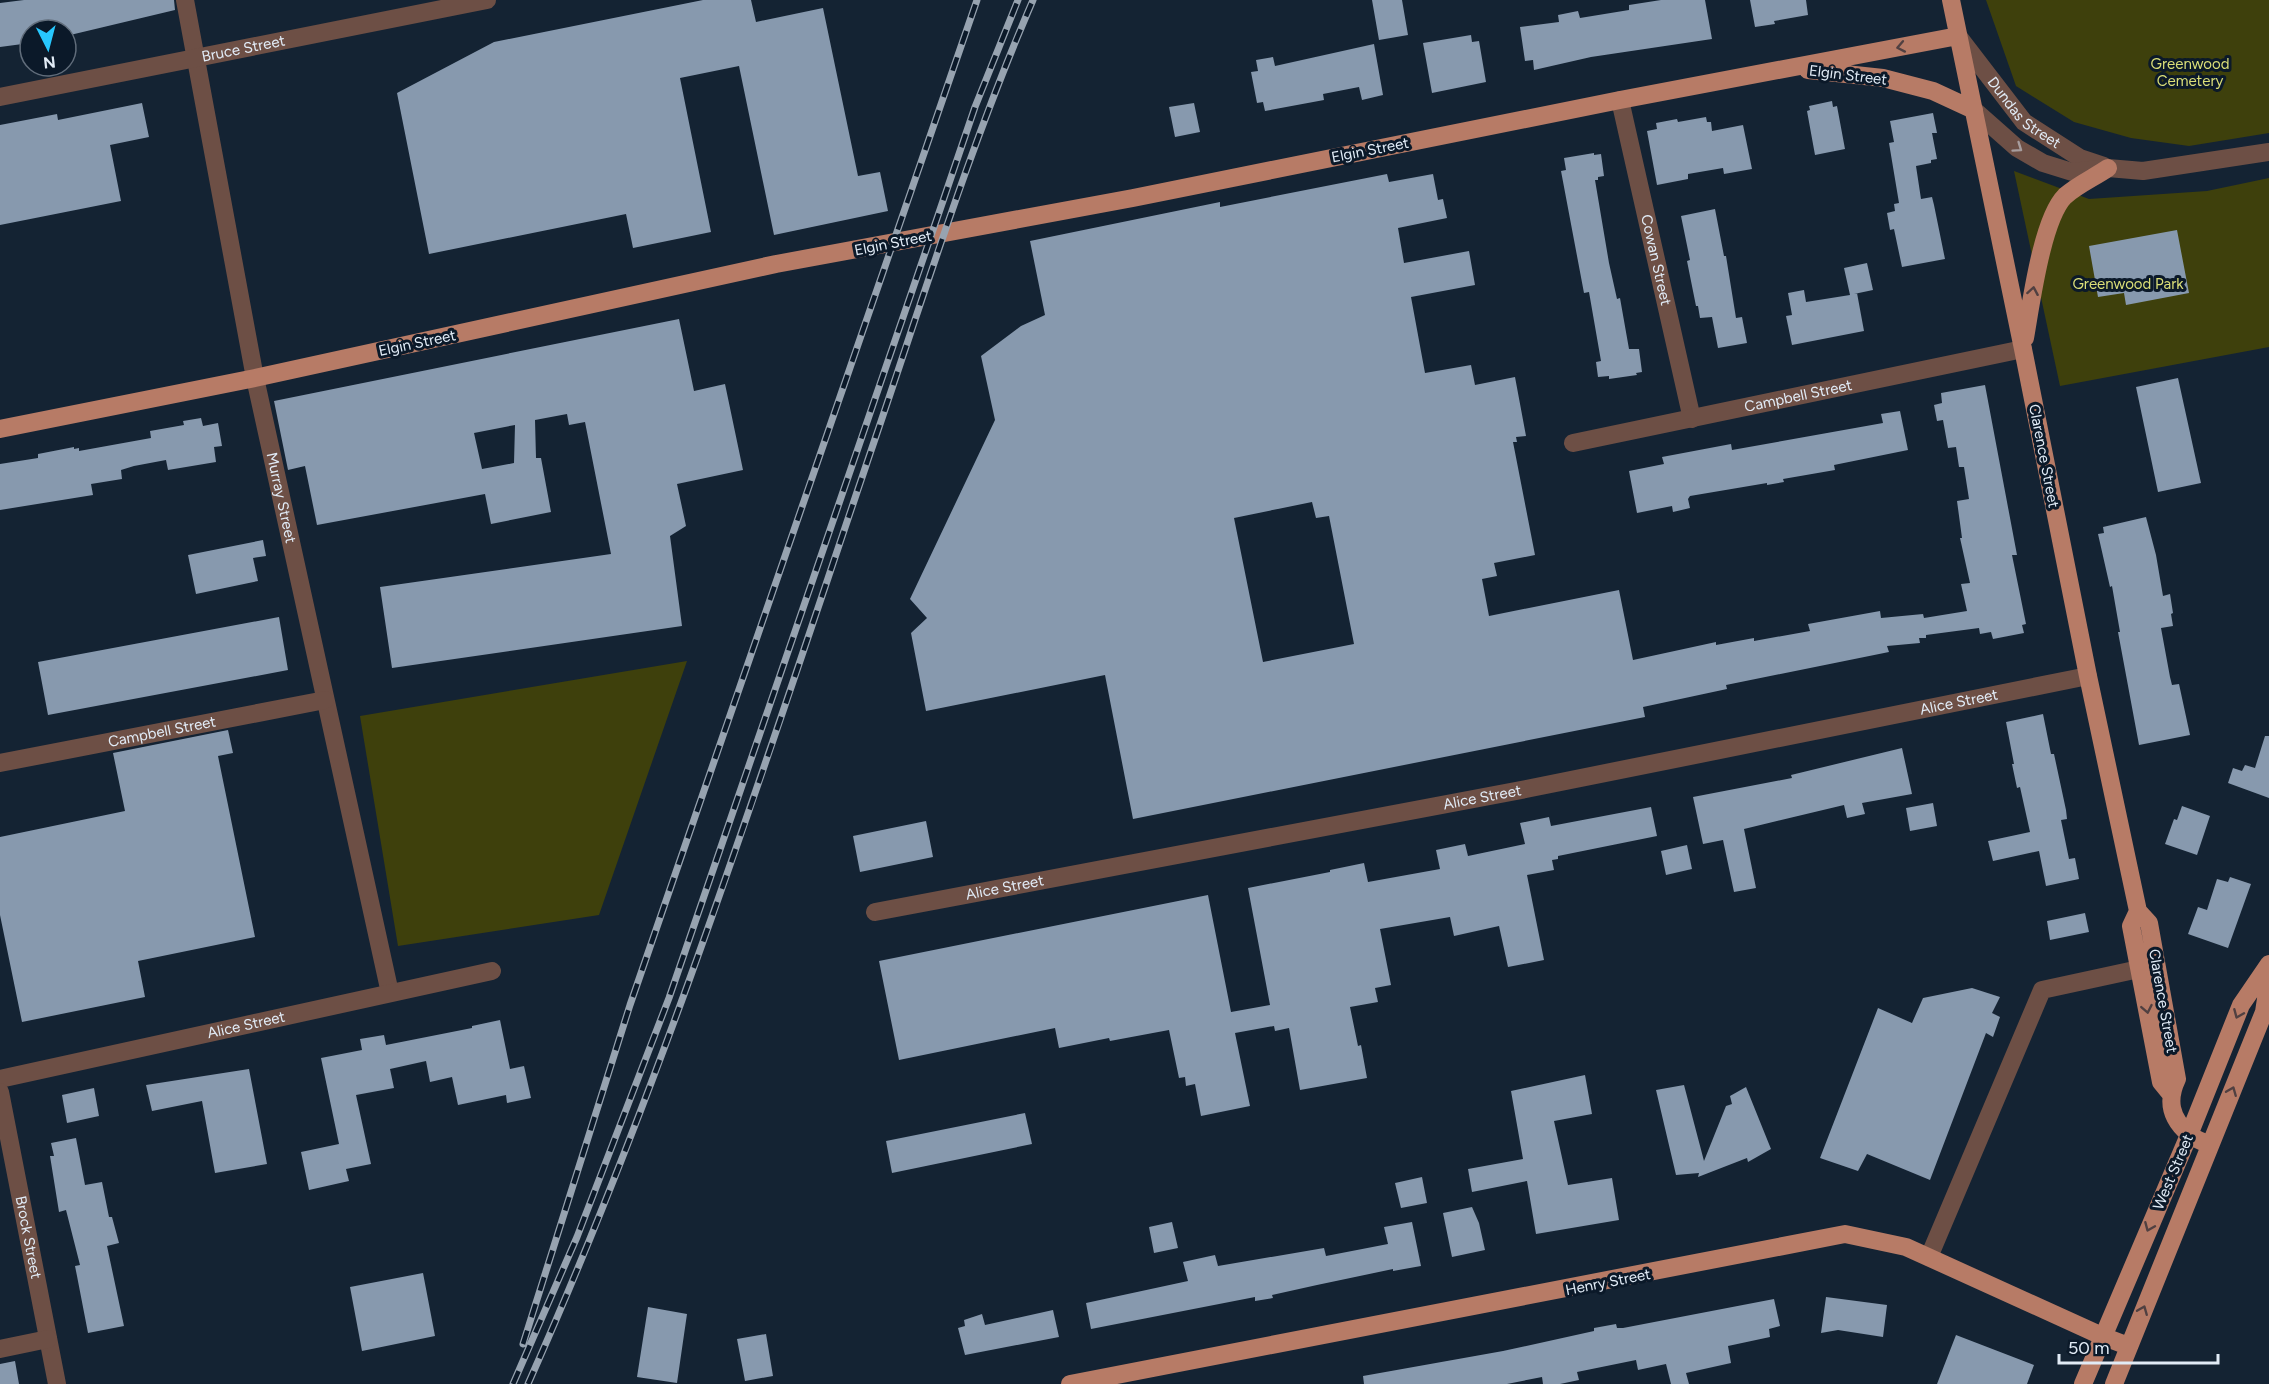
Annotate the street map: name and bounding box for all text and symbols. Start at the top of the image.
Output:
north arrow [18,18,78,78]
street label: Bruce Street [200,31,287,66]
one-way arrow [1896,40,1906,53]
text: N [42,52,57,73]
park label: Greenwood Cemetery [2151,55,2229,90]
street label: Elgin Street [1808,61,1888,89]
street label: Dundas Street [1984,73,2064,152]
street label: Elgin Street [1330,134,1411,166]
one-way arrow [2011,141,2022,152]
street label: Cowan Street [1637,213,1675,308]
street label: Elgin Street [853,227,934,259]
park label: Greenwood Park [2072,275,2184,293]
one-way arrow [2026,286,2039,296]
street label: Elgin Street [377,326,458,360]
street label: Campbell Street [1743,376,1854,416]
street label: Clarence Street [2025,403,2063,510]
street label: Murray Street [263,451,300,545]
street label: Alice Street [1918,685,2000,719]
street label: Campbell Street [107,712,218,751]
street label: Alice Street [1442,781,1523,813]
street label: Alice Street [964,871,1046,904]
street label: Clarence Street [2145,948,2181,1055]
one-way arrow [2140,1004,2153,1014]
one-way arrow [2233,1007,2245,1018]
street label: Alice Street [206,1008,287,1042]
one-way arrow [2225,1086,2237,1097]
street label: West Street [2149,1131,2197,1213]
street label: Brock Street [11,1194,45,1281]
one-way arrow [2144,1221,2156,1232]
street label: Henry Street [1564,1265,1652,1299]
one-way arrow [2136,1305,2148,1316]
scale bar [2059,1327,2218,1365]
text: 50 m [2068,1337,2110,1359]

